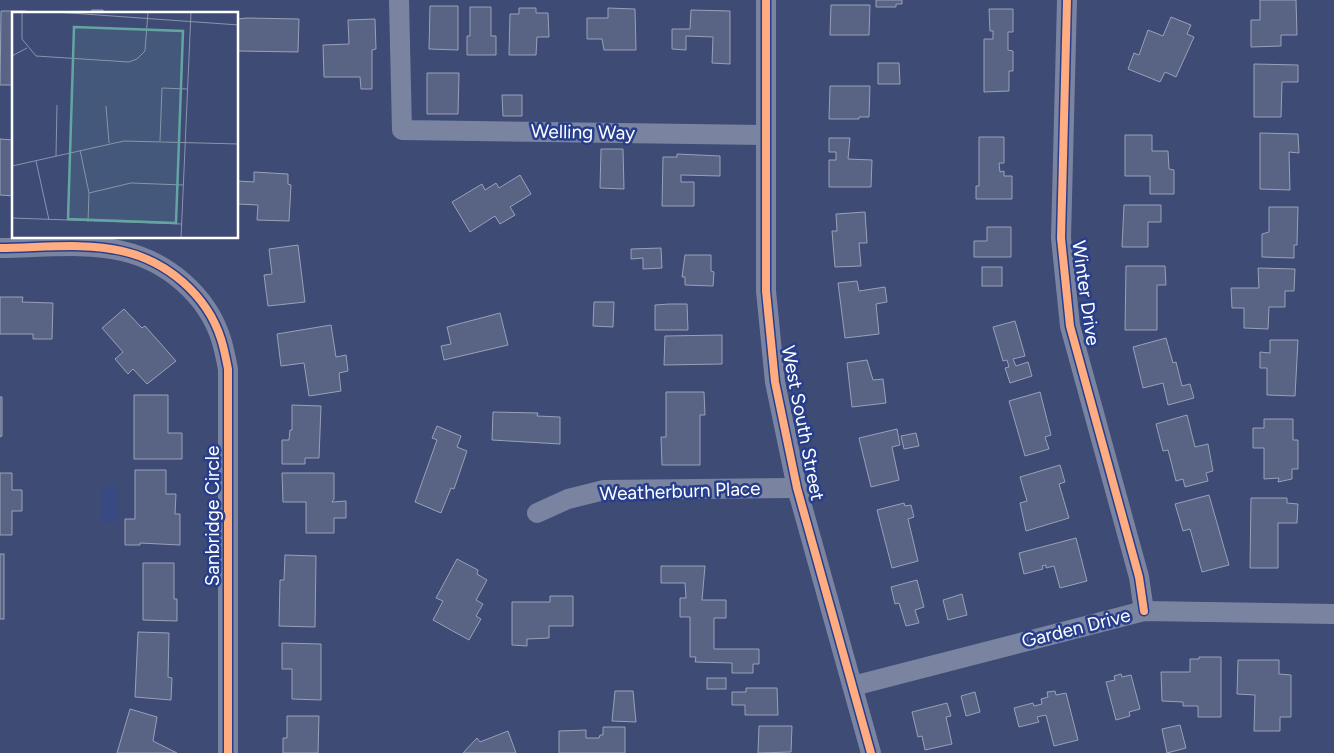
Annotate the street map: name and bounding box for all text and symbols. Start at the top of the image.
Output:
inset map [12,12,239,239]
street label: Welling Way [531,120,635,144]
street label: Winter Drive [1067,239,1105,347]
street label: West South Street [777,343,829,503]
street label: Sanbridge Circle [201,446,224,586]
street label: Weatherburn Place [599,477,761,505]
street label: Garden Drive [1019,603,1133,653]

